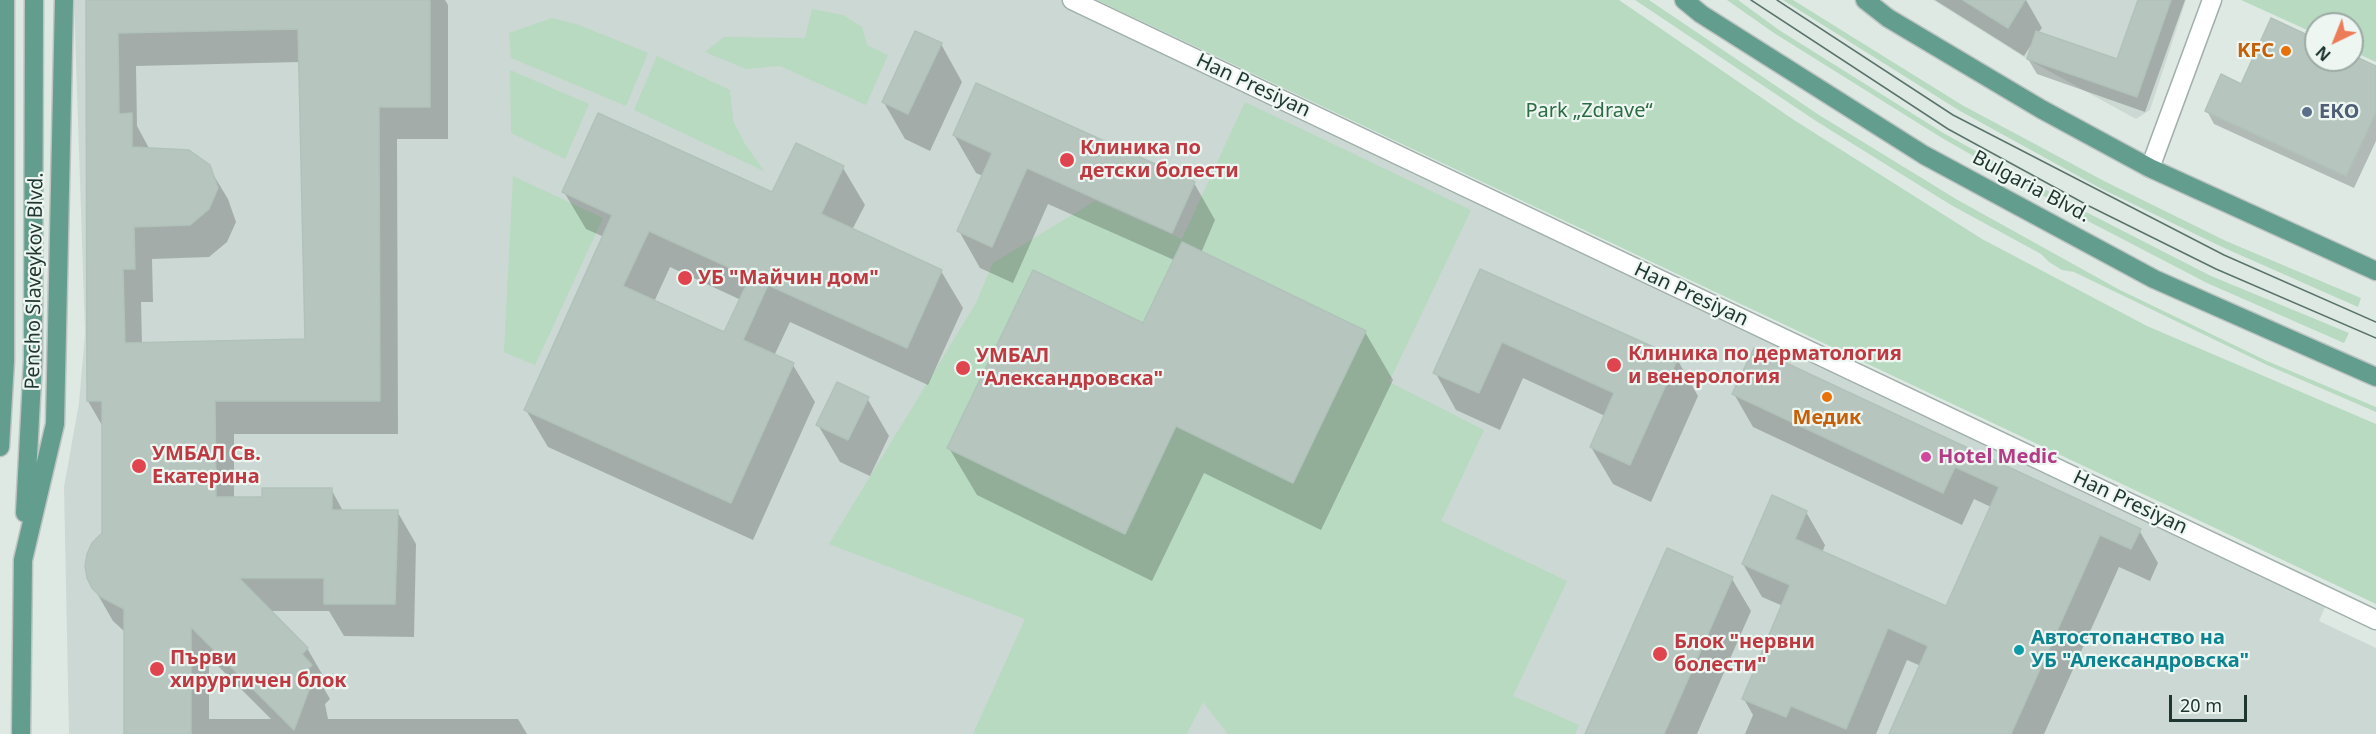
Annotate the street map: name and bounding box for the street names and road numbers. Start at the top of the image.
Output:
street label: Han Presiyan [1192,49,1314,123]
street label: Bulgaria Blvd. [1968,146,2094,228]
street label: Pencho Slaveykov Blvd. [21,172,49,390]
street label: Han Presiyan [1630,258,1752,332]
street label: Han Presiyan [2069,466,2191,540]

